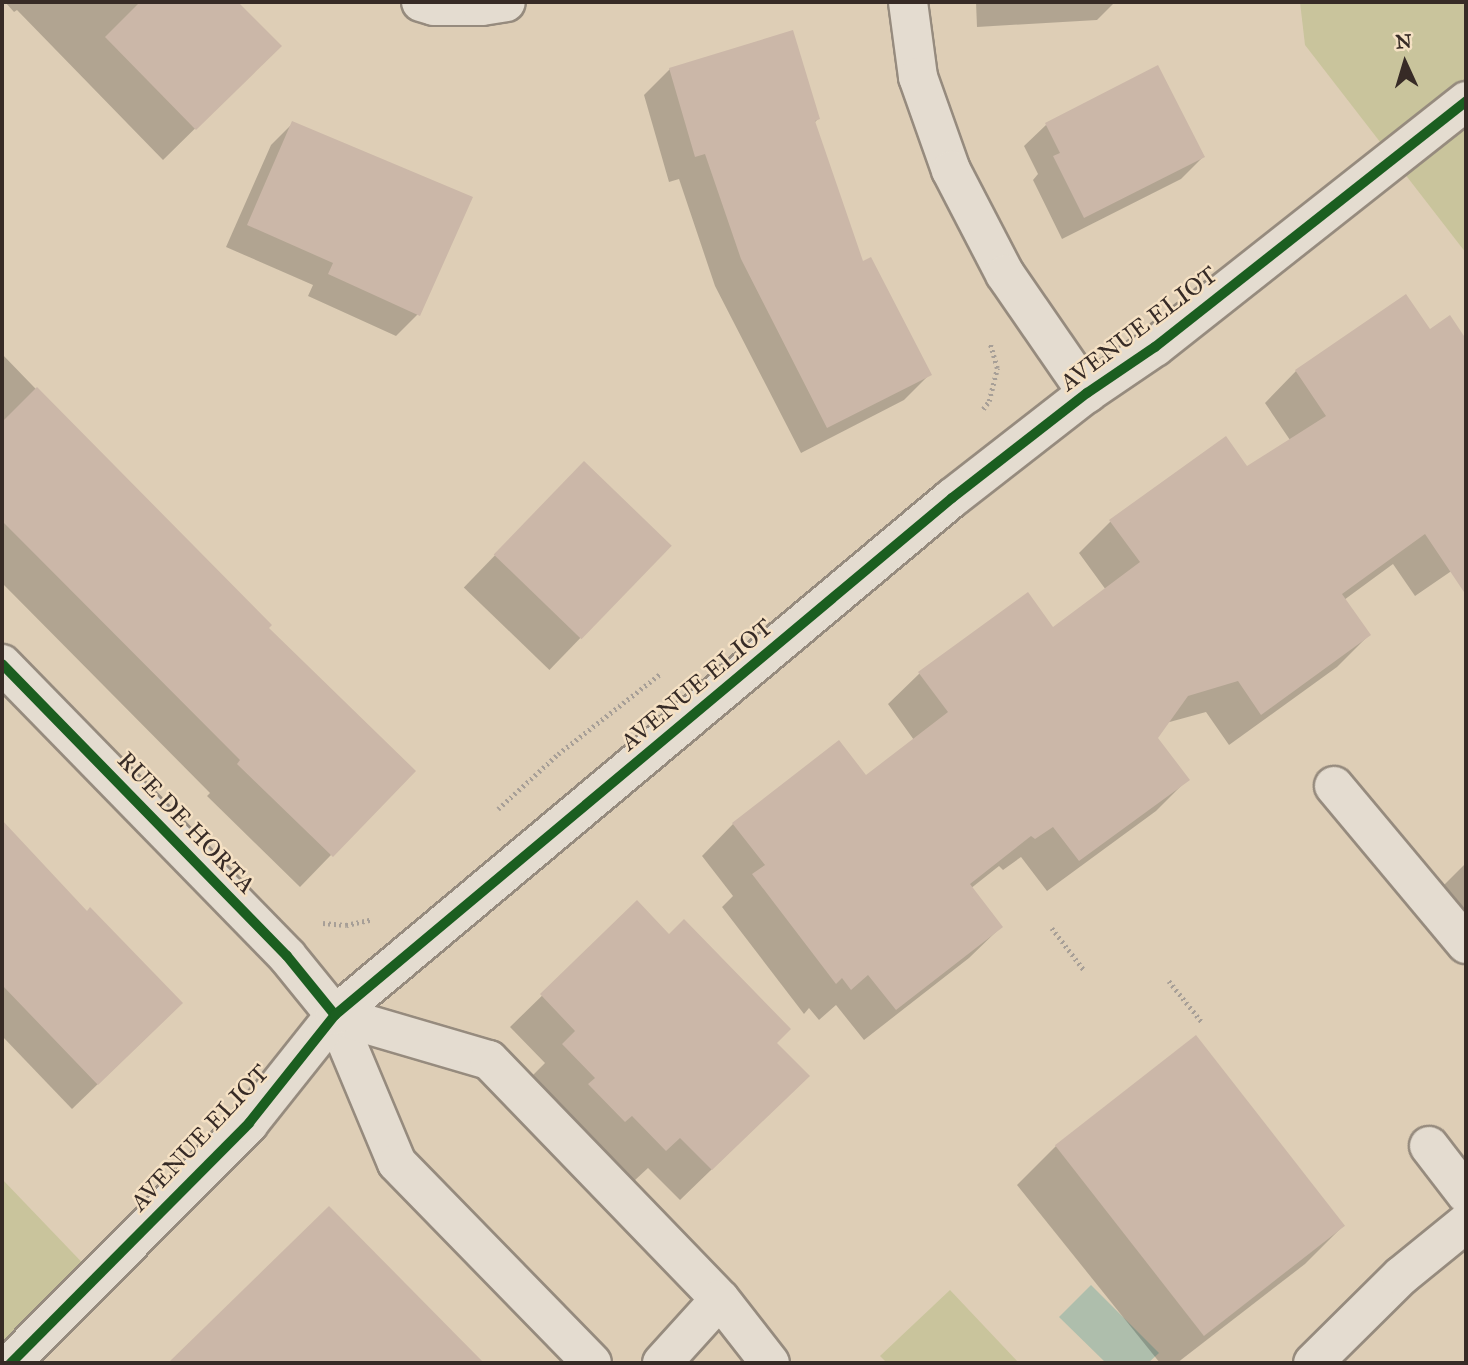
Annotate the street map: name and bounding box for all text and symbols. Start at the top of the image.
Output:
north arrow [1370,28,1440,98]
text: N [1395,30,1412,54]
street label: AVENUE ELIOT [1055,260,1223,398]
street label: AVENUE ELIOT [615,613,779,757]
street label: RUE DE HORTA [111,746,261,900]
street label: AVENUE ELIOT [125,1059,275,1217]

